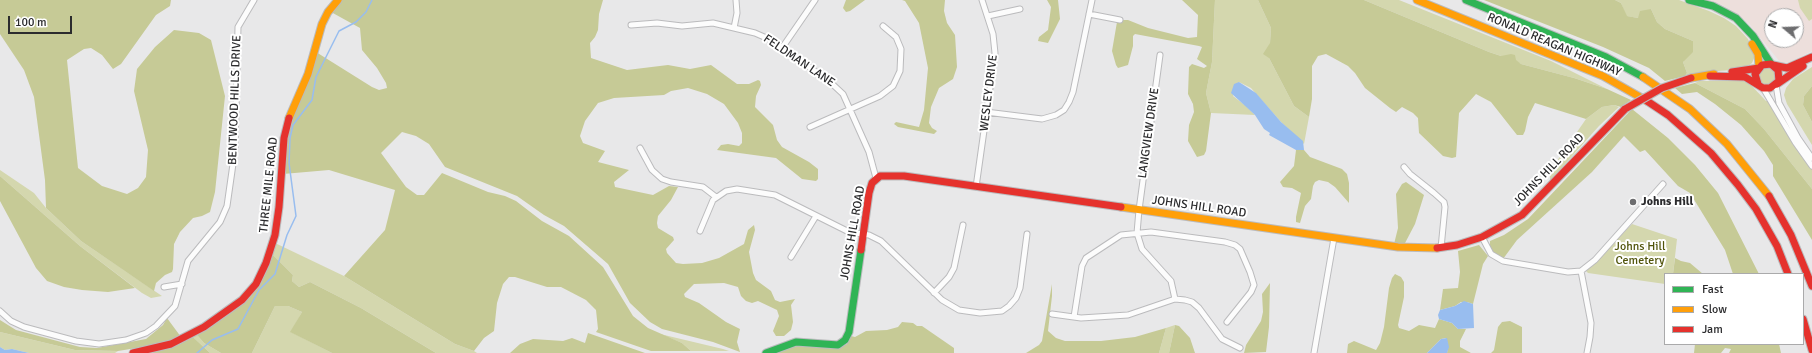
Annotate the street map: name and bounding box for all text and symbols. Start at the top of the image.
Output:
scale bar [10,8,74,34]
north arrow [1764,8,1804,48]
street label: RONALD REAGAN HIGHWAY [1485,10,1623,80]
text: 100 m [15,15,47,30]
text: N [1766,19,1781,30]
street label: FELDMAN LANE [760,32,838,90]
street label: BENTWOOD HILLS DRIVE [226,35,244,165]
street label: WESLEY DRIVE [977,54,1001,132]
street label: LANGVIEW DRIVE [1136,87,1162,179]
street label: JOHNS HILL ROAD [1511,131,1587,209]
street label: THREE MILE ROAD [257,136,281,234]
street label: JOHNS HILL ROAD [838,185,868,281]
street label: JOHNS HILL ROAD [1151,193,1247,221]
place label: Johns Hill [1641,195,1693,209]
marker: Johns Hill [1628,197,1638,207]
park label: Johns Hill Cemetery [1615,240,1665,268]
legend [1664,273,1804,345]
text: Fast [1702,282,1723,297]
text: Slow [1702,302,1727,317]
text: Jam [1702,322,1723,337]

